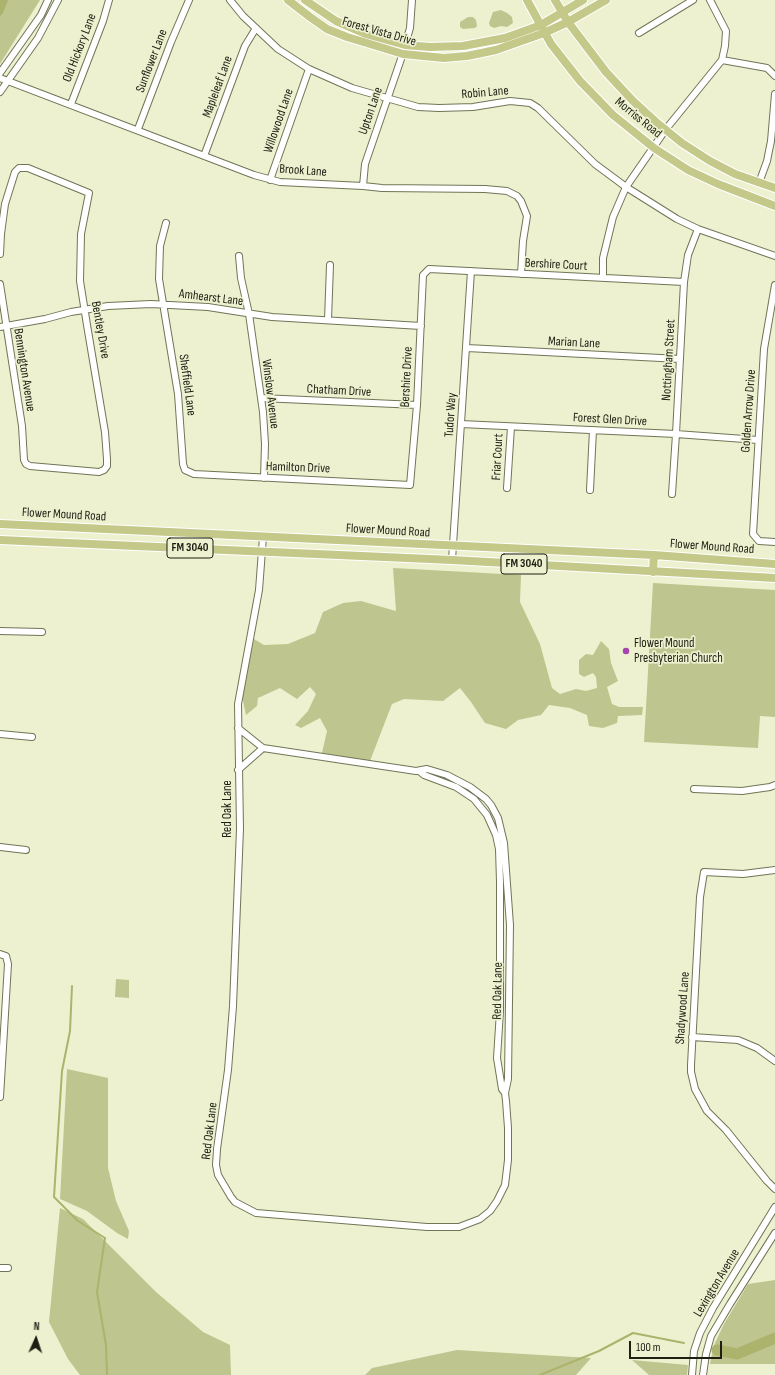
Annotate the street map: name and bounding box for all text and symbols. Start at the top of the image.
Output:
street label: Old Hickory Lane [60,11,100,85]
street label: Forest Vista Drive [340,14,418,50]
street label: Sunflower Lane [133,27,171,95]
street label: Mapleleaf Lane [200,54,236,120]
street label: Robin Lane [461,83,509,103]
street label: Upton Lane [356,85,386,137]
street label: Willowood Lane [261,87,297,155]
street label: Morriss Road [611,94,665,142]
street label: Brook Lane [279,162,327,180]
street label: Bershire Court [524,256,588,274]
street label: Amhearst Lane [178,286,244,310]
street label: Bentley Drive [87,300,113,360]
street label: Nottingham Street [659,319,679,401]
street label: Bennington Avenue [10,327,38,413]
street label: Marian Lane [548,334,600,352]
street label: Bershire Drive [398,346,416,408]
street label: Sheffield Lane [175,353,199,417]
street label: Winslow Avenue [258,358,282,430]
street label: Golden Arrow Drive [738,369,760,453]
street label: Chatham Drive [306,382,372,400]
street label: Tudor Way [442,392,460,438]
street label: Forest Glen Drive [573,410,647,430]
street label: Friar Court [489,433,507,481]
street label: Hamilton Drive [266,459,330,477]
street label: Flower Mound Road [22,505,106,525]
street label: Flower Mound Road [346,521,430,541]
street label: Flower Mound Road [669,536,755,558]
road number: FM 3040 [167,538,213,558]
road number: FM 3040 [501,554,547,574]
place label: Flower Mound Presbyterian Church [634,636,723,667]
marker: Flower Mound Presbyterian Church [621,646,631,656]
street label: Red Oak Lane [220,780,236,838]
street label: Red Oak Lane [490,962,506,1020]
street label: Shadywood Lane [673,971,693,1045]
street label: Red Oak Lane [199,1102,221,1160]
street label: Lexington Avenue [691,1246,743,1320]
north arrow [16,1319,56,1359]
text: N [33,1320,40,1333]
scale bar [631,1333,724,1359]
text: 100 m [636,1340,661,1355]

